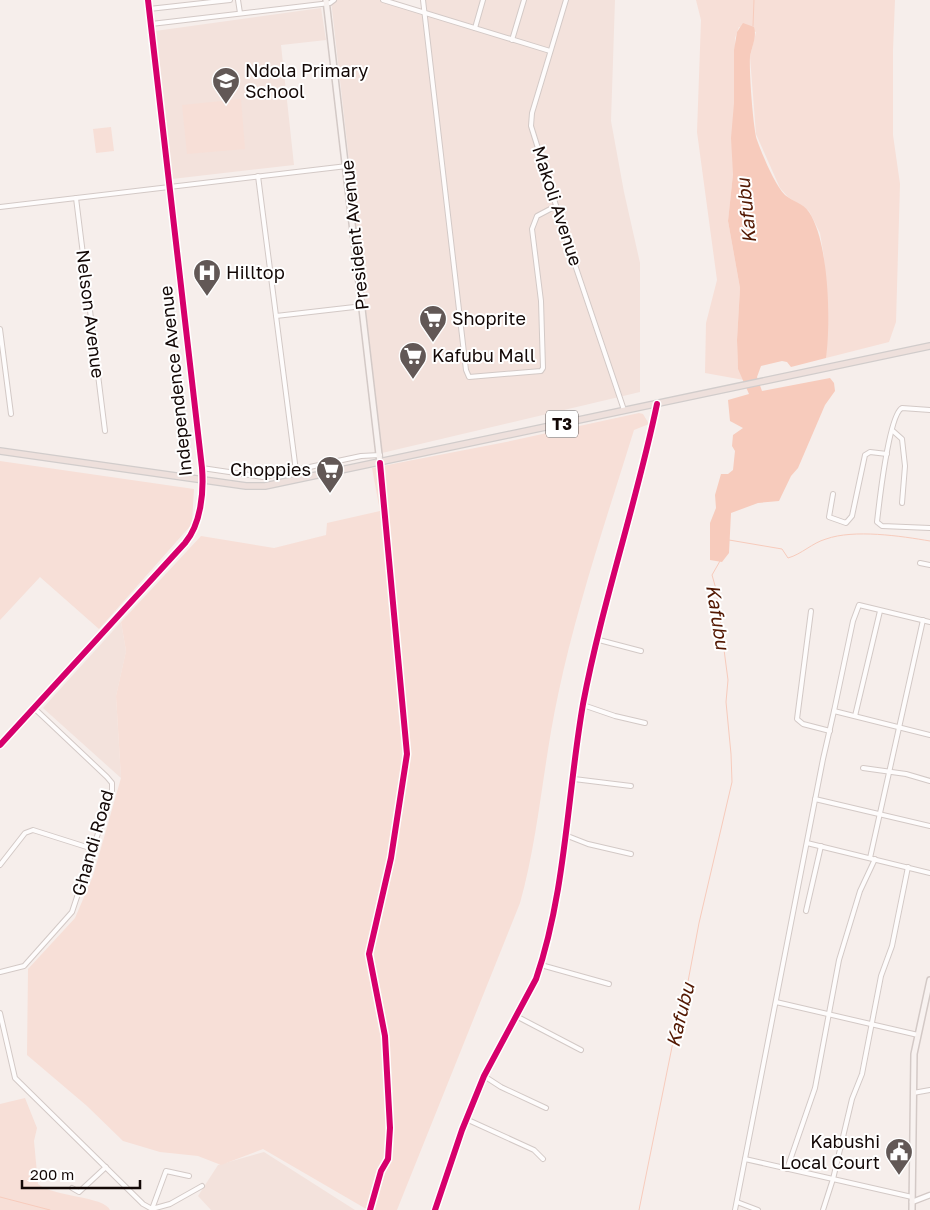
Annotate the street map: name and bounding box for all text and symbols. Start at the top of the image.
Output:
place label: Ndola Primary School [245,59,368,102]
school or university icon: Ndola Primary School [211,66,241,105]
street label: Makoli Avenue [528,143,588,268]
street label: President Avenue [335,159,373,311]
water label: Kafubu [730,176,760,245]
street label: Nelson Avenue [72,248,110,379]
hospital icon: Hilltop [192,258,222,297]
place label: Hilltop [226,261,285,283]
street label: Independence Avenue [154,285,196,478]
supermarket icon: Shoprite [418,304,448,343]
place label: Shoprite [452,307,526,329]
supermarket icon: Kafubu Mall [398,341,428,380]
place label: Kafubu Mall [432,344,536,366]
road number: T3 [546,410,578,438]
supermarket icon: Choppies [315,455,345,494]
place label: Choppies [230,458,311,480]
water label: Kafubu [702,583,735,652]
street label: Ghandi Road [66,787,118,898]
water label: Kafubu [660,979,699,1049]
place label: Kabushi Local Court [780,1130,880,1173]
public building icon: Kabushi Local Court [884,1137,914,1176]
scale bar [22,1158,140,1190]
text: 200 m [30,1165,74,1183]

